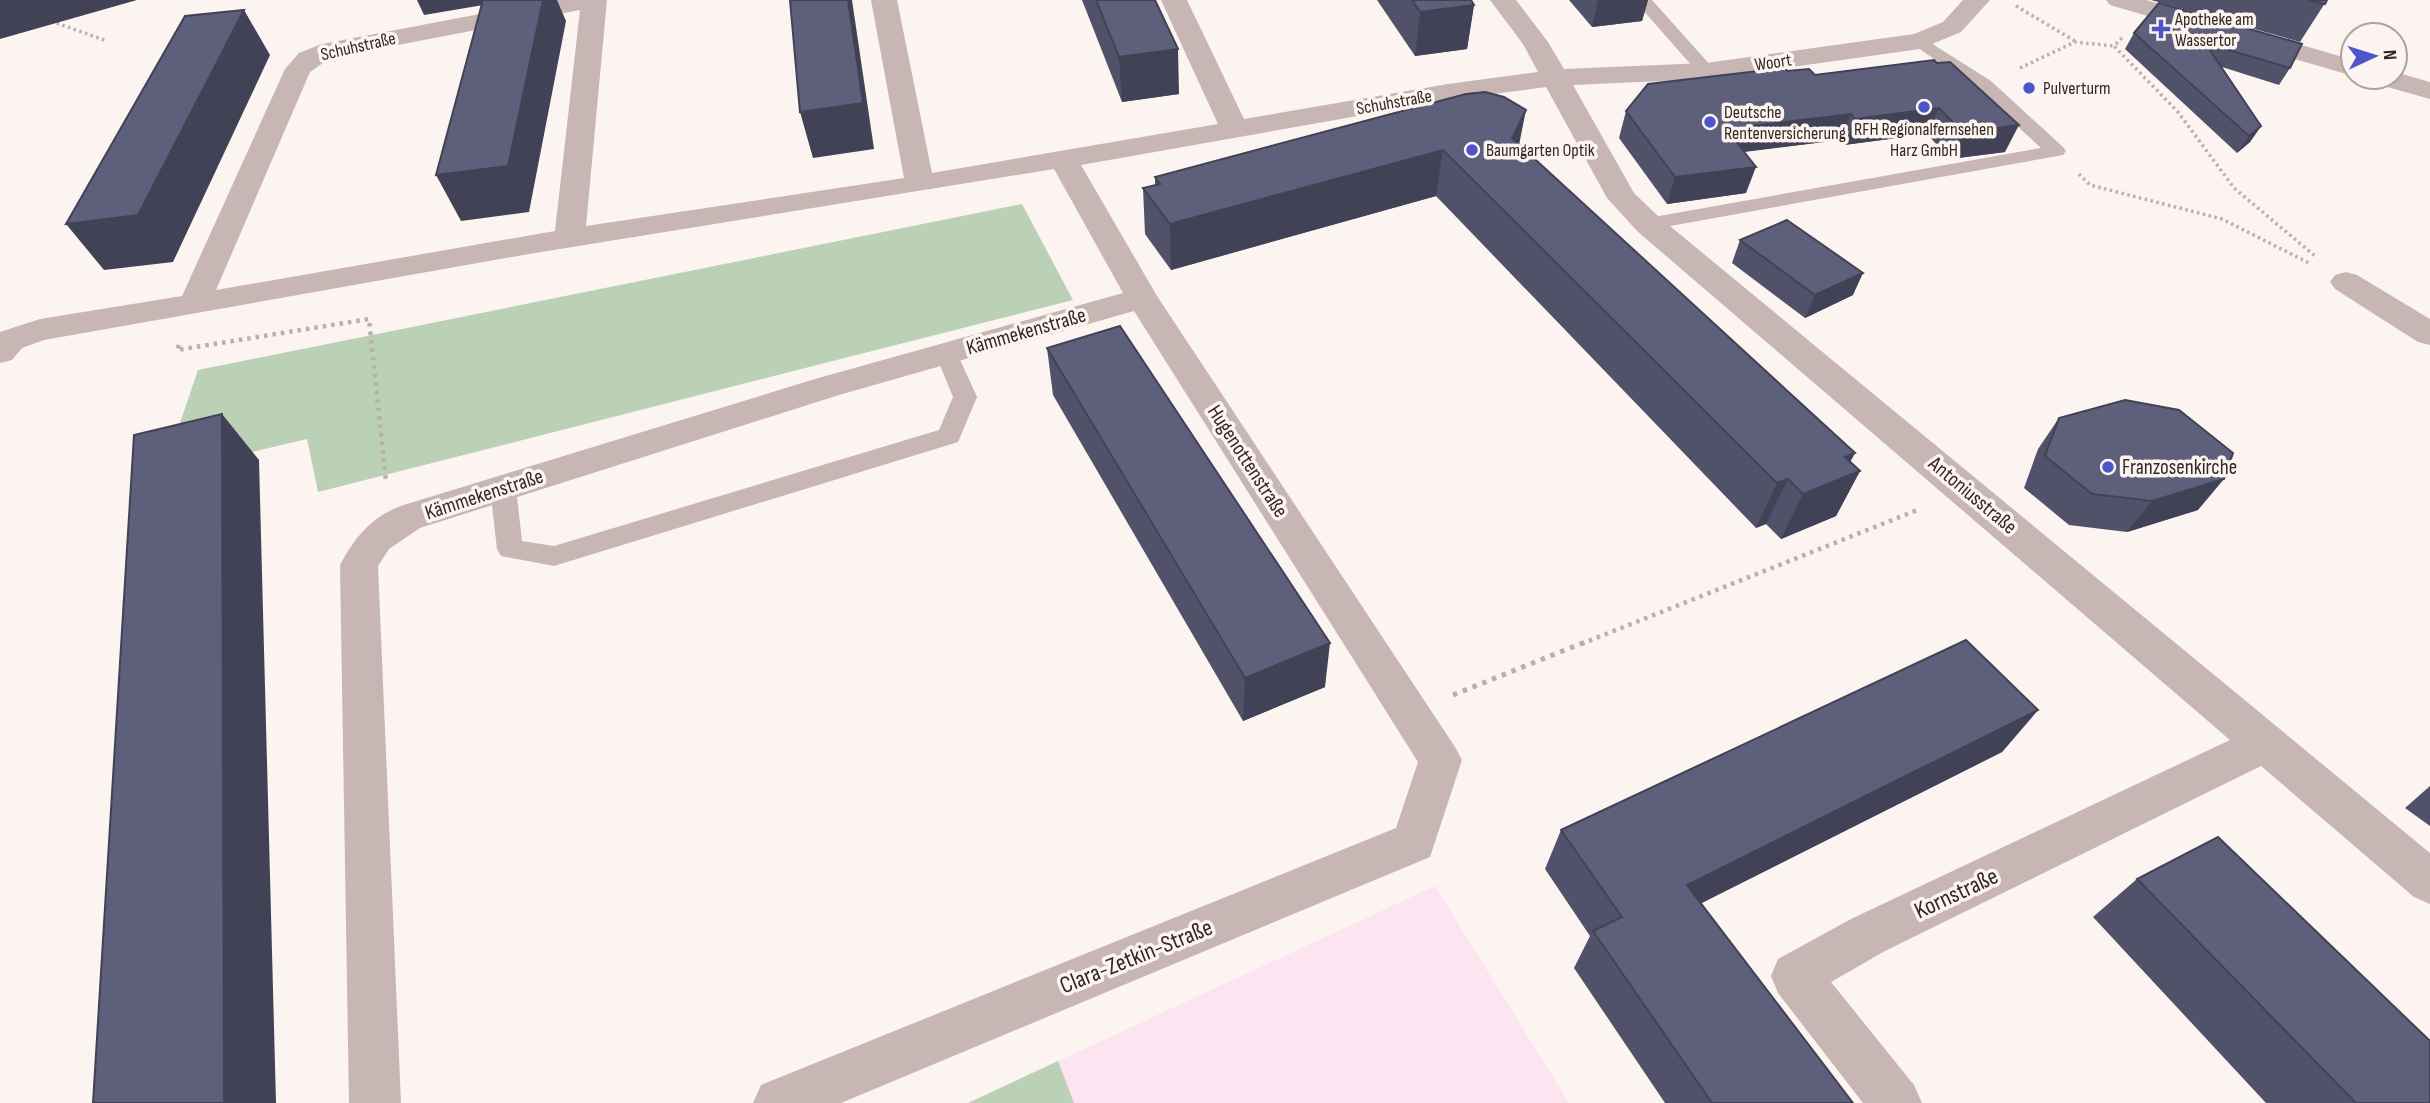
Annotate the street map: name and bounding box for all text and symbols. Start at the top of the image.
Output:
place label: Apotheke am Wassertor [2174,9,2254,51]
marker: Apotheke am Wassertor [2153,21,2169,37]
north arrow [2339,21,2409,91]
street label: Schuhstraße [319,28,398,65]
street label: Woort [1753,49,1793,75]
text: N [2378,49,2401,61]
place label: Pulverturm [2043,78,2111,99]
marker: Pulverturm [2021,80,2037,96]
street label: Schuhstraße [1355,86,1434,119]
marker: RFH Regionalfernsehen Harz GmbH [1916,99,1932,115]
place label: Deutsche Rentenversicherung [1724,102,1846,144]
marker: Deutsche Rentenversicherung [1702,114,1718,130]
place label: RFH Regionalfernsehen Harz GmbH [1854,119,1994,161]
place label: Baumgarten Optik [1486,140,1595,161]
marker: Baumgarten Optik [1464,142,1480,158]
street label: Kämmekenstraße [964,303,1089,360]
street label: Hugenottenstraße [1202,400,1293,522]
street label: Antoniusstraße [1923,451,2022,539]
place label: Franzosenkirche [2122,455,2237,480]
marker: Franzosenkirche [2100,459,2116,475]
street label: Kämmekenstraße [422,464,546,525]
street label: Kornstraße [1910,862,2003,925]
street label: Clara-Zetkin-Straße [1056,913,1217,1000]

